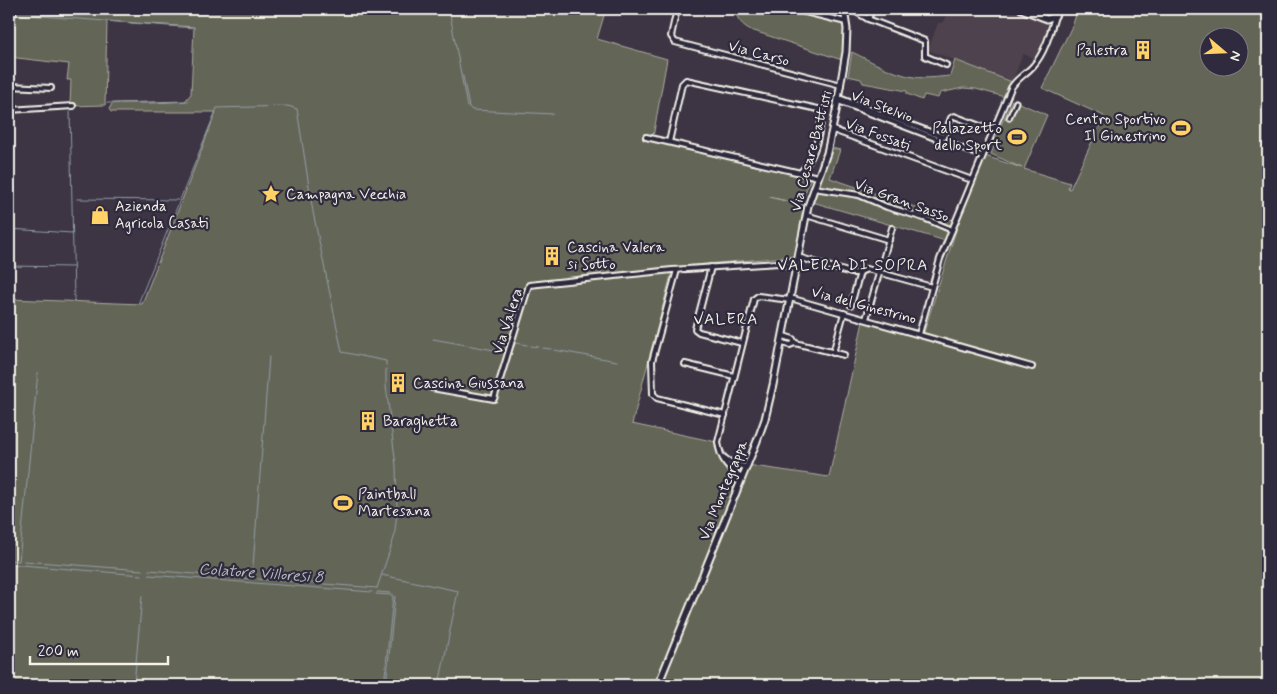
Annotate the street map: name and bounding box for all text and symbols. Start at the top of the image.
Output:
north arrow [1200,28,1250,78]
street label: Via Carso [726,36,792,72]
building icon: Palestra [1132,39,1154,61]
place label: Palestra [1077,41,1128,61]
text: N [1225,49,1245,63]
street label: Via Stelvio [848,86,915,128]
street label: Via Cesare Battisti [786,88,838,214]
place label: Centro Sportivo Il Ginestrino [1065,110,1166,147]
street label: Via Fossati [842,114,913,156]
sports icon: Centro Sportivo Il Ginestrino [1170,117,1192,139]
place label: Palazzetto dello Sport [932,119,1002,156]
sports icon: Palazzetto dello Sport [1006,126,1028,148]
street label: Via Gran Sasso [851,175,952,227]
place icon: Campagna Vecchia [260,183,282,205]
place label: Campagna Vecchia [286,185,406,205]
place label: Azienda Agricola Casati [115,197,209,234]
shop icon: Azienda Agricola Casati [89,204,111,226]
place label: Cascina Valera si Sotto [567,238,665,275]
building icon: Cascina Valera si Sotto [541,245,563,267]
district label: VALERA DI SOPRA [777,255,929,276]
street label: Via del Ginestrino [809,282,918,330]
street label: Via Valera [488,286,528,357]
district label: VALERA [693,309,759,330]
building icon: Cascina Giussana [387,372,409,394]
place label: Cascina Giussana [413,374,525,394]
building icon: Baraghetta [357,410,379,432]
place label: Baraghetta [383,412,458,433]
street label: Via Montegrappa [695,436,753,543]
place label: Paintball Martesana [358,485,431,522]
sports icon: Paintball Martesana [332,492,354,514]
water label: Colatore Villoresi 8 [198,559,325,588]
scale bar [30,634,168,666]
text: 200 m [38,642,79,662]

